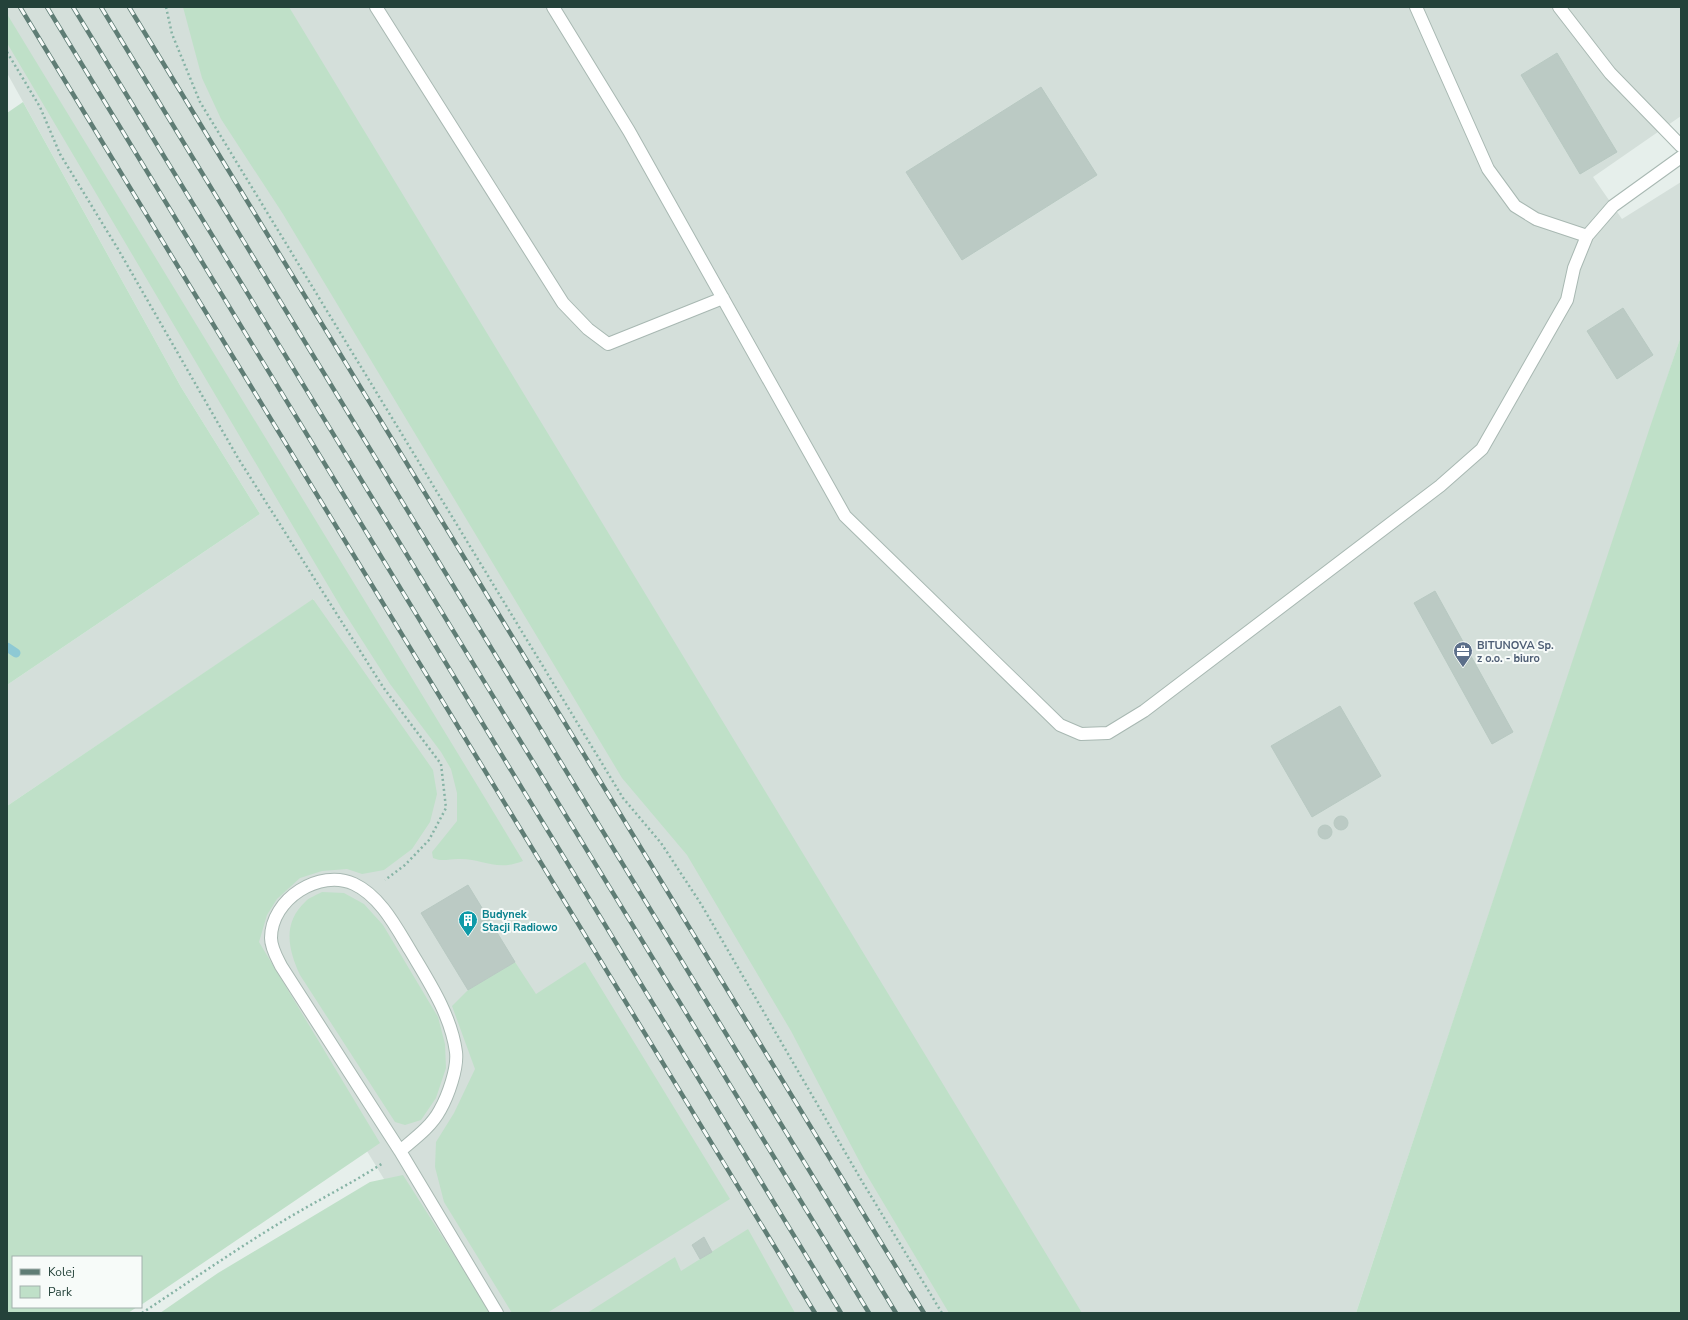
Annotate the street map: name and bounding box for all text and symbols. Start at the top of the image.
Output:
place label: BITUNOVA Sp. z o.o. - biuro [1477,638,1554,666]
office icon: BITUNOVA Sp. z o.o. - biuro [1452,640,1474,668]
place label: Budynek Stacji Radiowo [482,907,558,935]
building icon: Budynek Stacji Radiowo [457,909,479,937]
legend [12,1256,142,1308]
text: Kolej [48,1264,75,1280]
text: Park [48,1284,73,1300]

